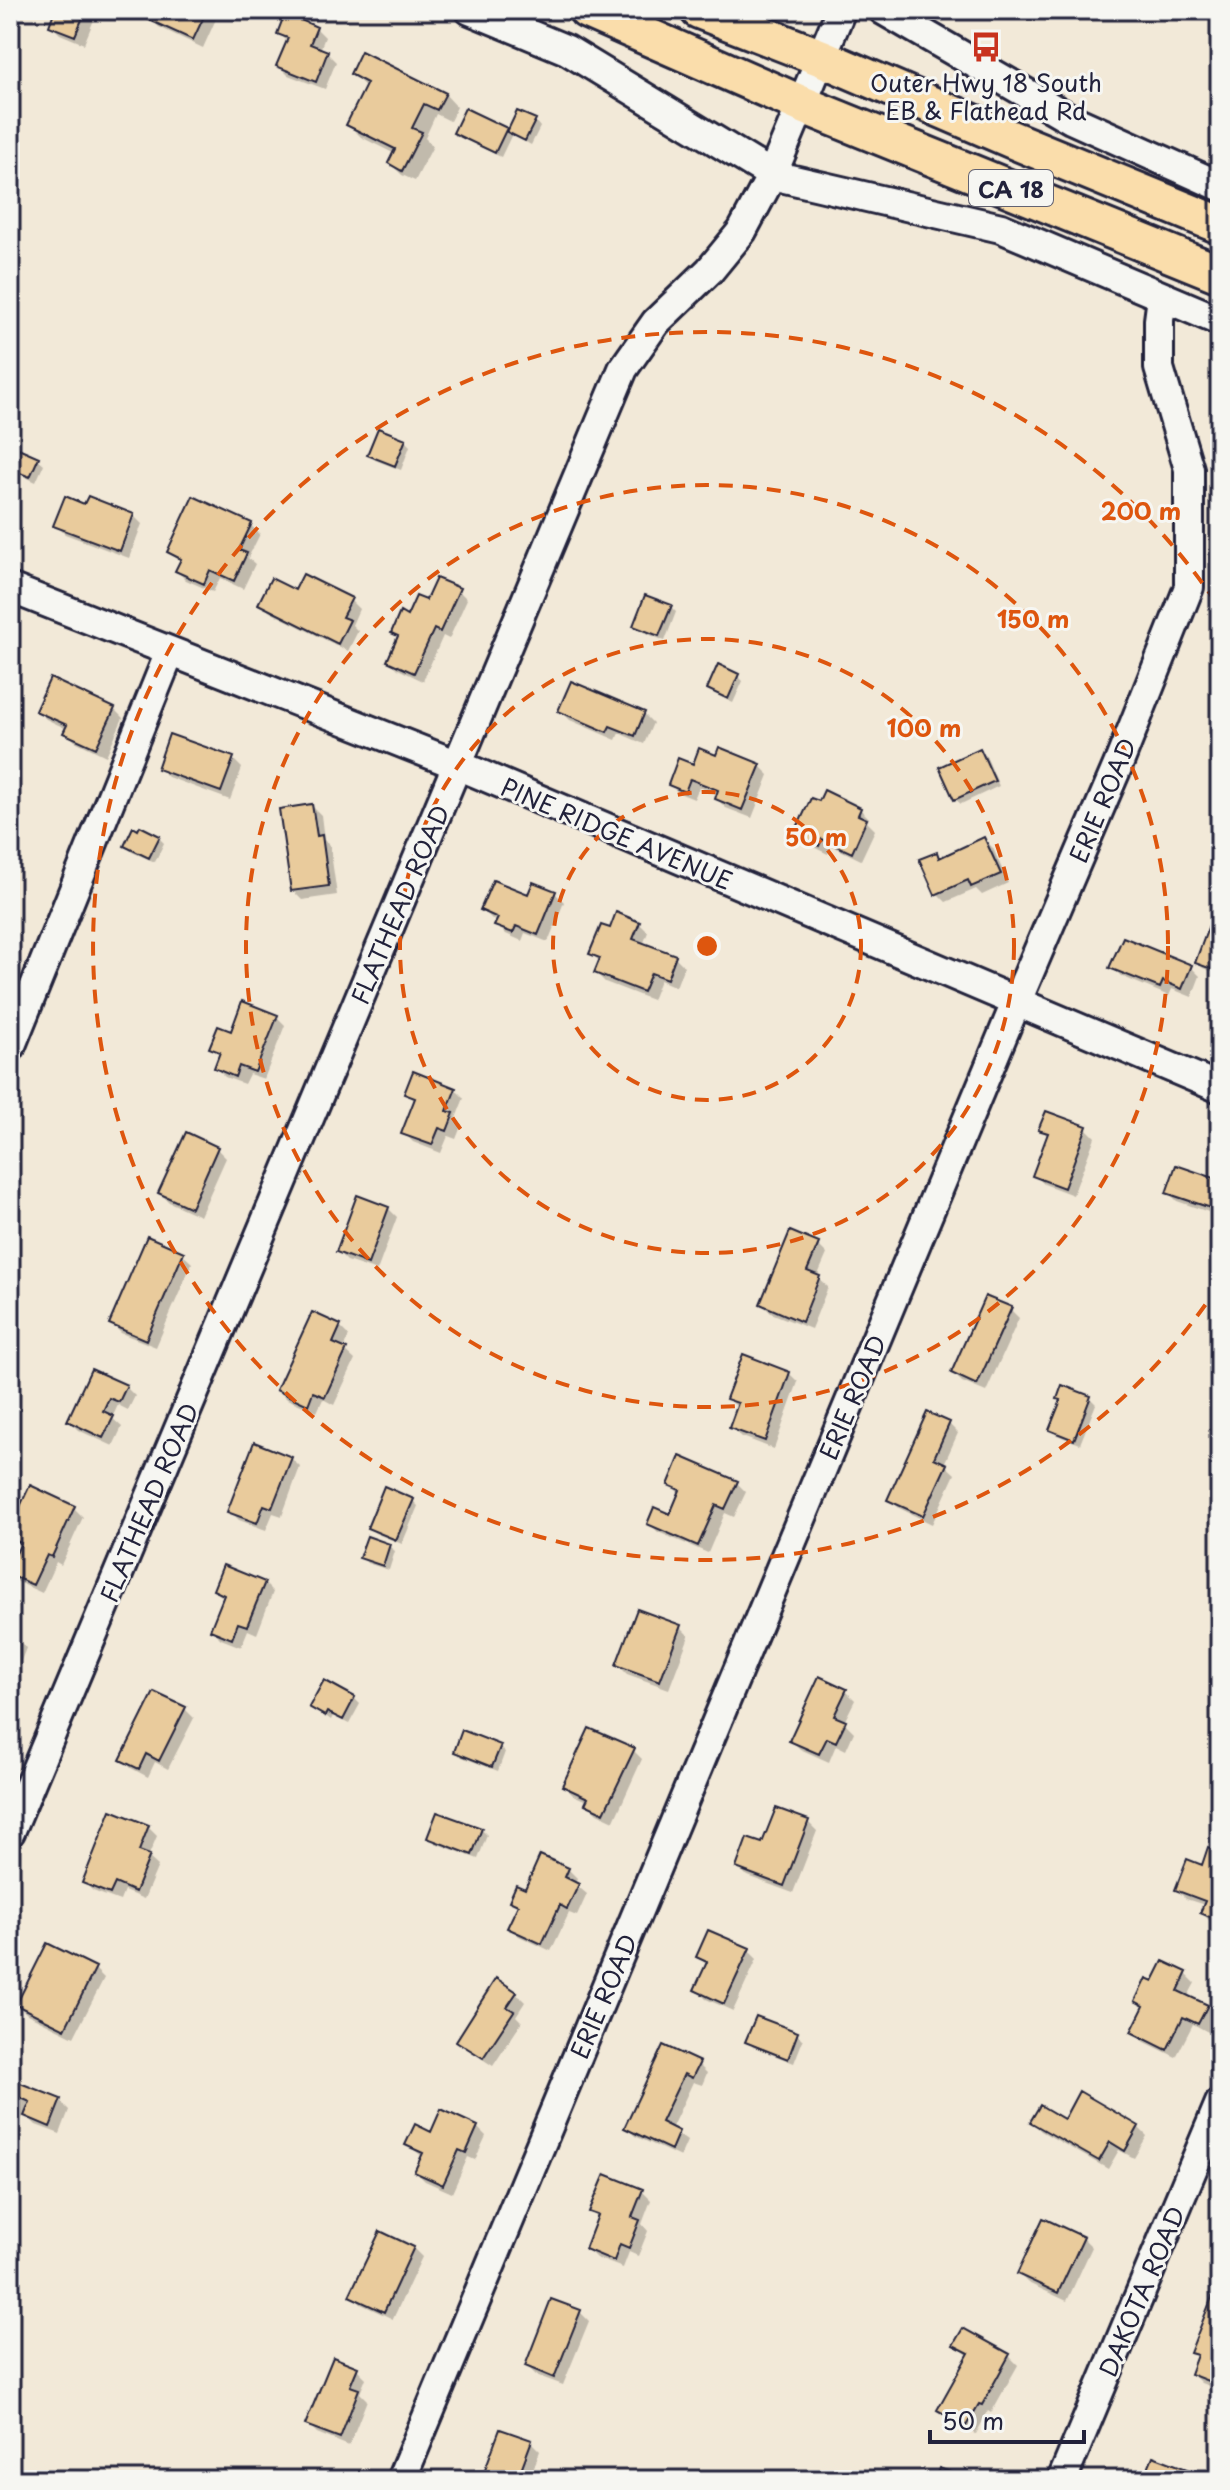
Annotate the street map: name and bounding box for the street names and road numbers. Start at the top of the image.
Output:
road number: CA 18 [969,170,1053,206]
street label: ERIE ROAD [1060,732,1144,868]
street label: PINE RIDGE AVENUE [496,768,738,898]
street label: FLATHEAD ROAD [341,799,457,1009]
street label: ERIE ROAD [810,1329,894,1465]
street label: FLATHEAD ROAD [90,1397,206,1607]
street label: ERIE ROAD [561,1928,645,2064]
street label: DAKOTA ROAD [1089,2200,1193,2382]

